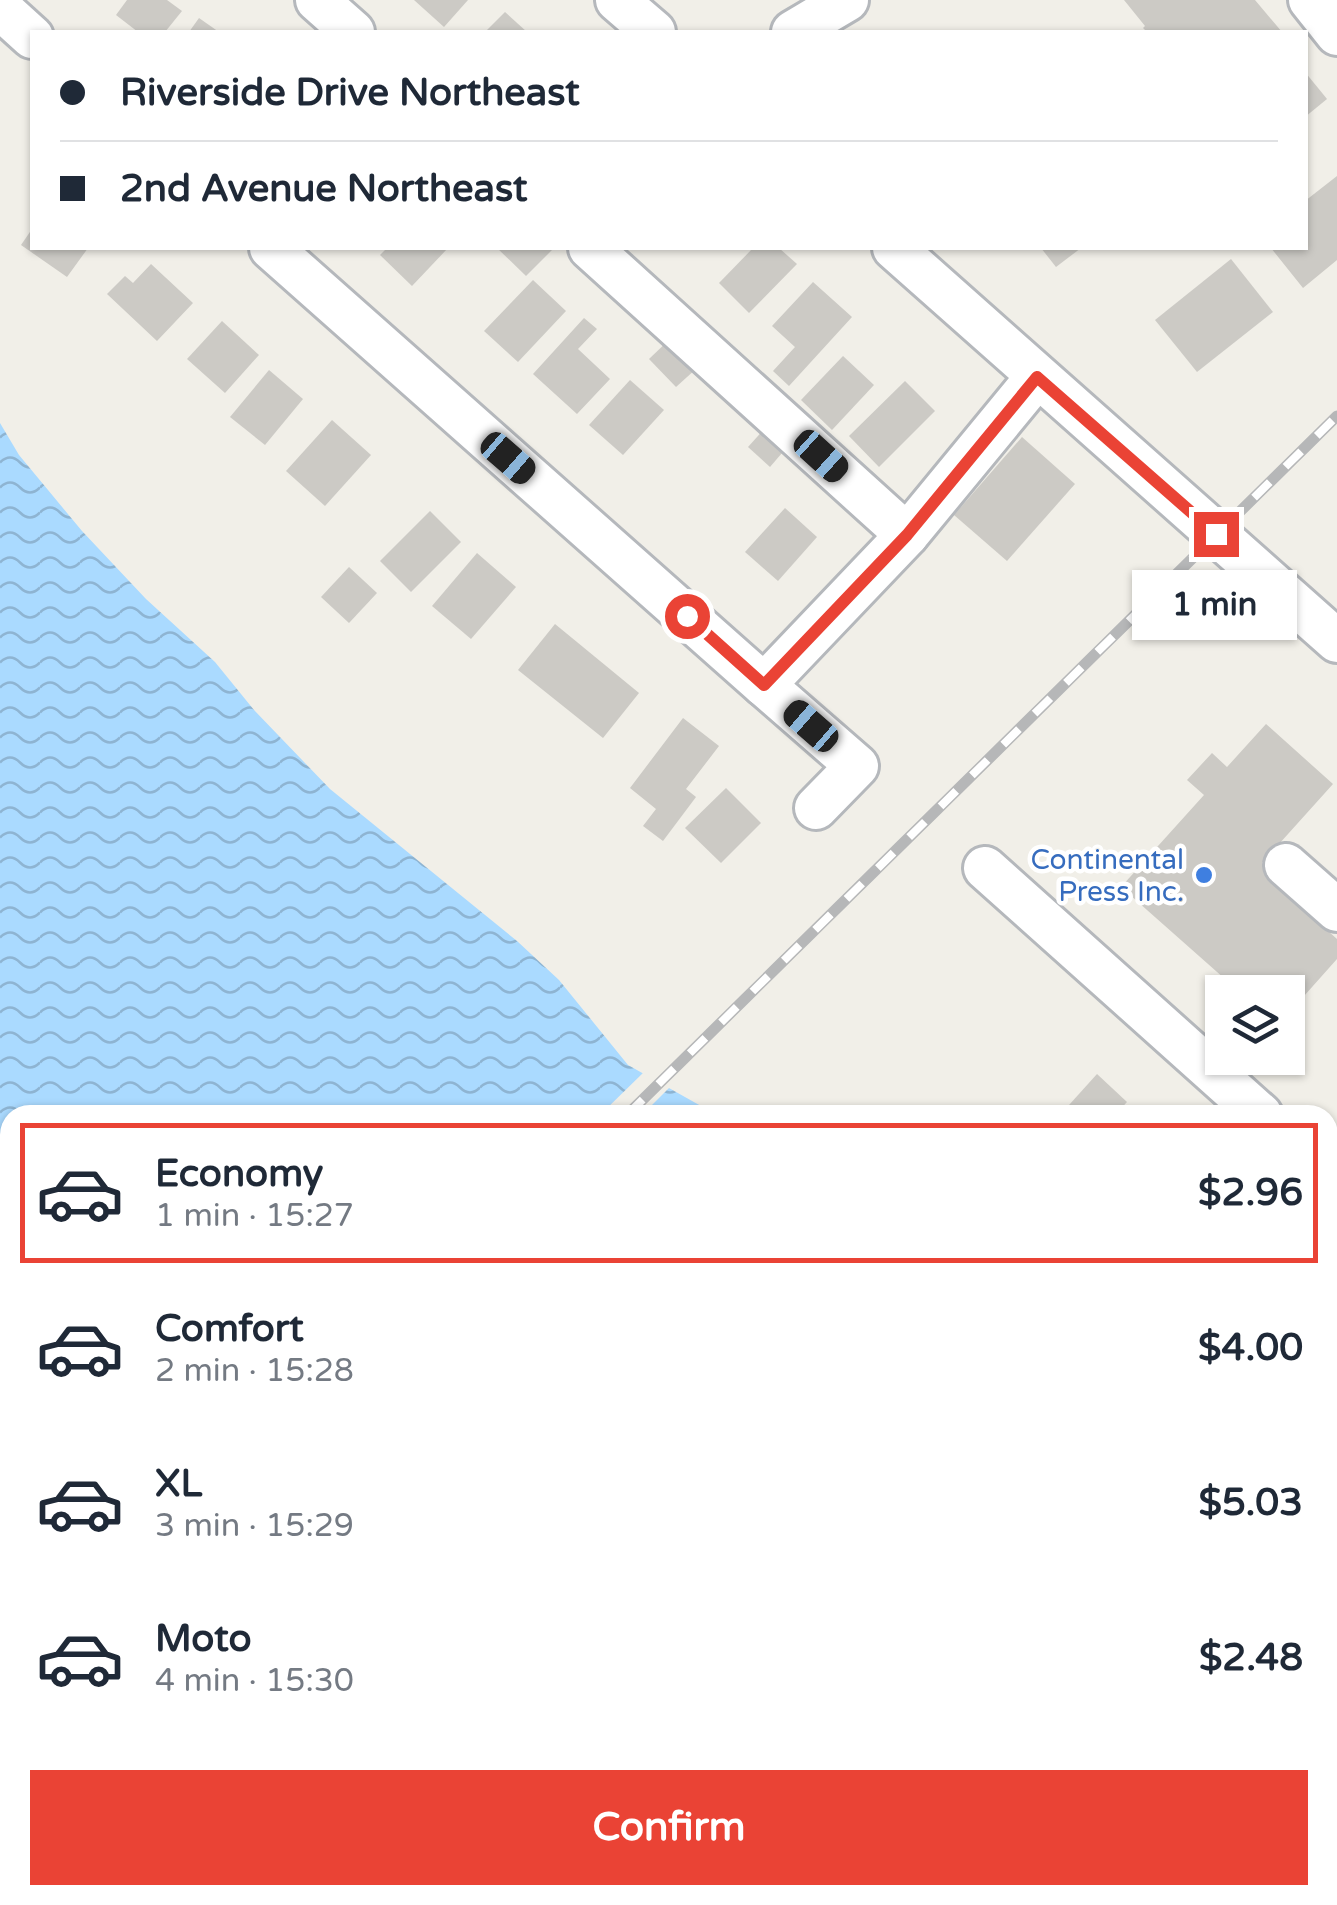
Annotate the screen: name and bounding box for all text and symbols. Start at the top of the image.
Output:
text: Riverside Drive Northeast [120,70,580,116]
text: 2nd Avenue Northeast [120,166,528,212]
car [789,425,853,487]
car [476,427,540,489]
route end [1194,512,1239,557]
callout: 1 min [1134,569,1298,639]
text: 1 min [1172,586,1257,624]
route start [665,594,710,639]
car [779,695,843,757]
place label: Continental Press Inc. [1031,843,1184,909]
marker: Continental Press Inc. [1193,864,1215,886]
map controls [1205,975,1305,1075]
button: layers [1205,975,1305,1075]
icon: car [35,1148,125,1238]
text: Economy [155,1151,323,1197]
text: $2.96 [1198,1170,1303,1216]
text: 1 min · 15:27 [155,1197,354,1235]
icon: car [35,1303,125,1393]
text: Comfort [155,1306,304,1352]
text: $4.00 [1198,1325,1303,1371]
text: 2 min · 15:28 [155,1352,354,1390]
icon: car [35,1458,125,1548]
text: XL [155,1461,202,1507]
text: $5.03 [1198,1480,1303,1526]
text: 3 min · 15:29 [155,1507,354,1545]
icon: car [35,1613,125,1703]
text: Moto [155,1616,251,1662]
text: $2.48 [1199,1635,1303,1681]
text: 4 min · 15:30 [155,1662,354,1700]
button: Confirm [30,1770,1308,1885]

